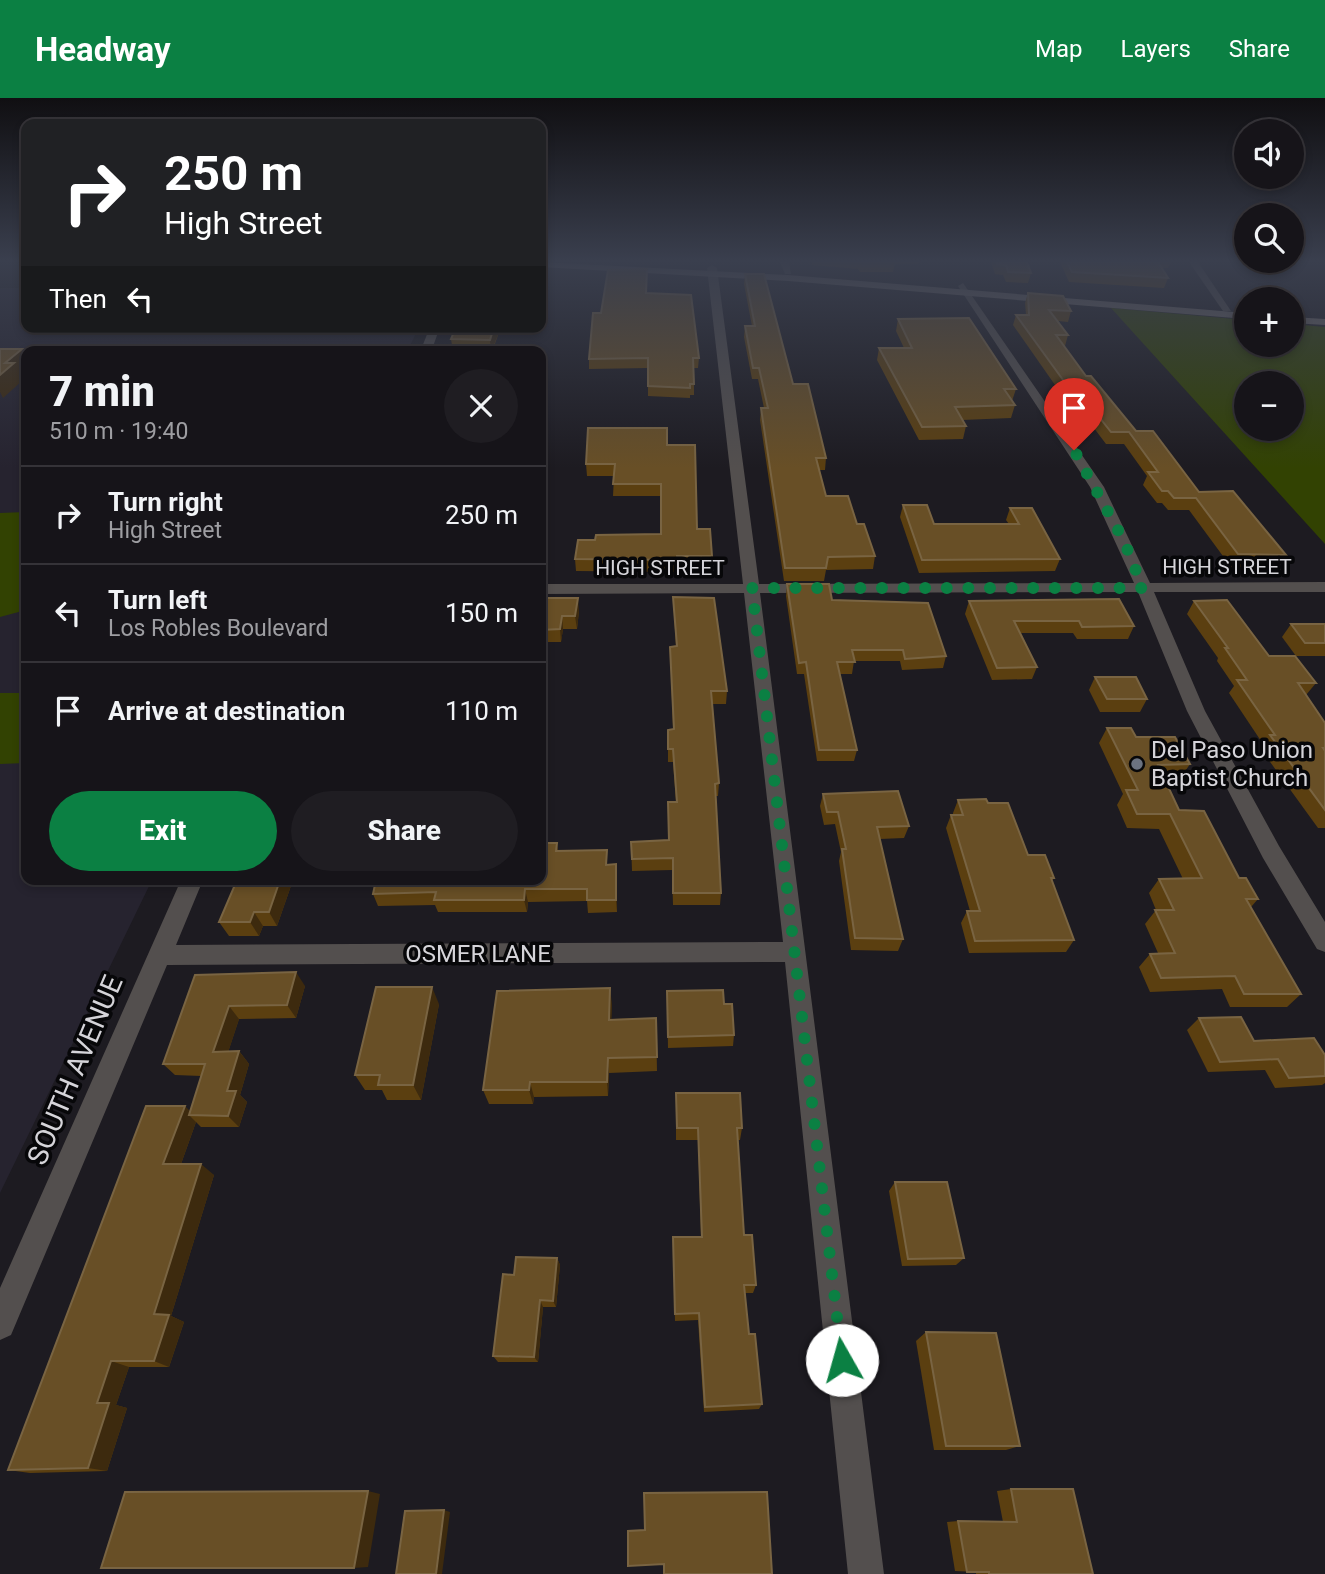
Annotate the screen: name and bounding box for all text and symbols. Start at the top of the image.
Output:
text: Headway [35,30,171,69]
text: Map [1035,35,1083,63]
text: Layers [1121,35,1191,63]
text: Share [1229,35,1290,63]
map controls [1234,119,1304,441]
button: sound [1234,119,1304,189]
text: 250 m [164,145,303,202]
icon: right [49,147,140,238]
button: search [1234,203,1304,273]
text: High Street [164,204,323,242]
icon: left [121,280,159,318]
text: Then [49,284,107,314]
button: + [1234,287,1304,357]
text: 7 min [49,367,155,416]
button: close [444,369,518,443]
button: − [1234,371,1304,441]
pin [1044,378,1104,450]
icon: arrive [1055,389,1093,427]
text: 510 m · 19:40 [49,418,188,445]
text: Turn right [108,487,223,517]
icon: right [49,496,87,534]
text: 250 m [445,500,518,530]
text: High Street [108,517,222,544]
street label: HIGH STREET [1162,555,1292,579]
street label: HIGH STREET [595,556,725,580]
text: Turn left [108,585,207,615]
icon: left [49,594,87,632]
text: 150 m [445,598,518,628]
text: Los Robles Boulevard [108,615,328,642]
icon: arrive [49,692,87,730]
text: Arrive at destination [108,696,345,726]
text: 110 m [445,696,518,726]
place label: Del Paso Union Baptist Church [1151,736,1313,792]
marker: Del Paso Union Baptist Church [1129,756,1145,772]
button: Exit [49,791,277,871]
button: Share [291,791,518,871]
street label: OSMER LANE [405,940,551,968]
street label: SOUTH AVENUE [20,970,130,1170]
position arrow [805,1323,879,1397]

